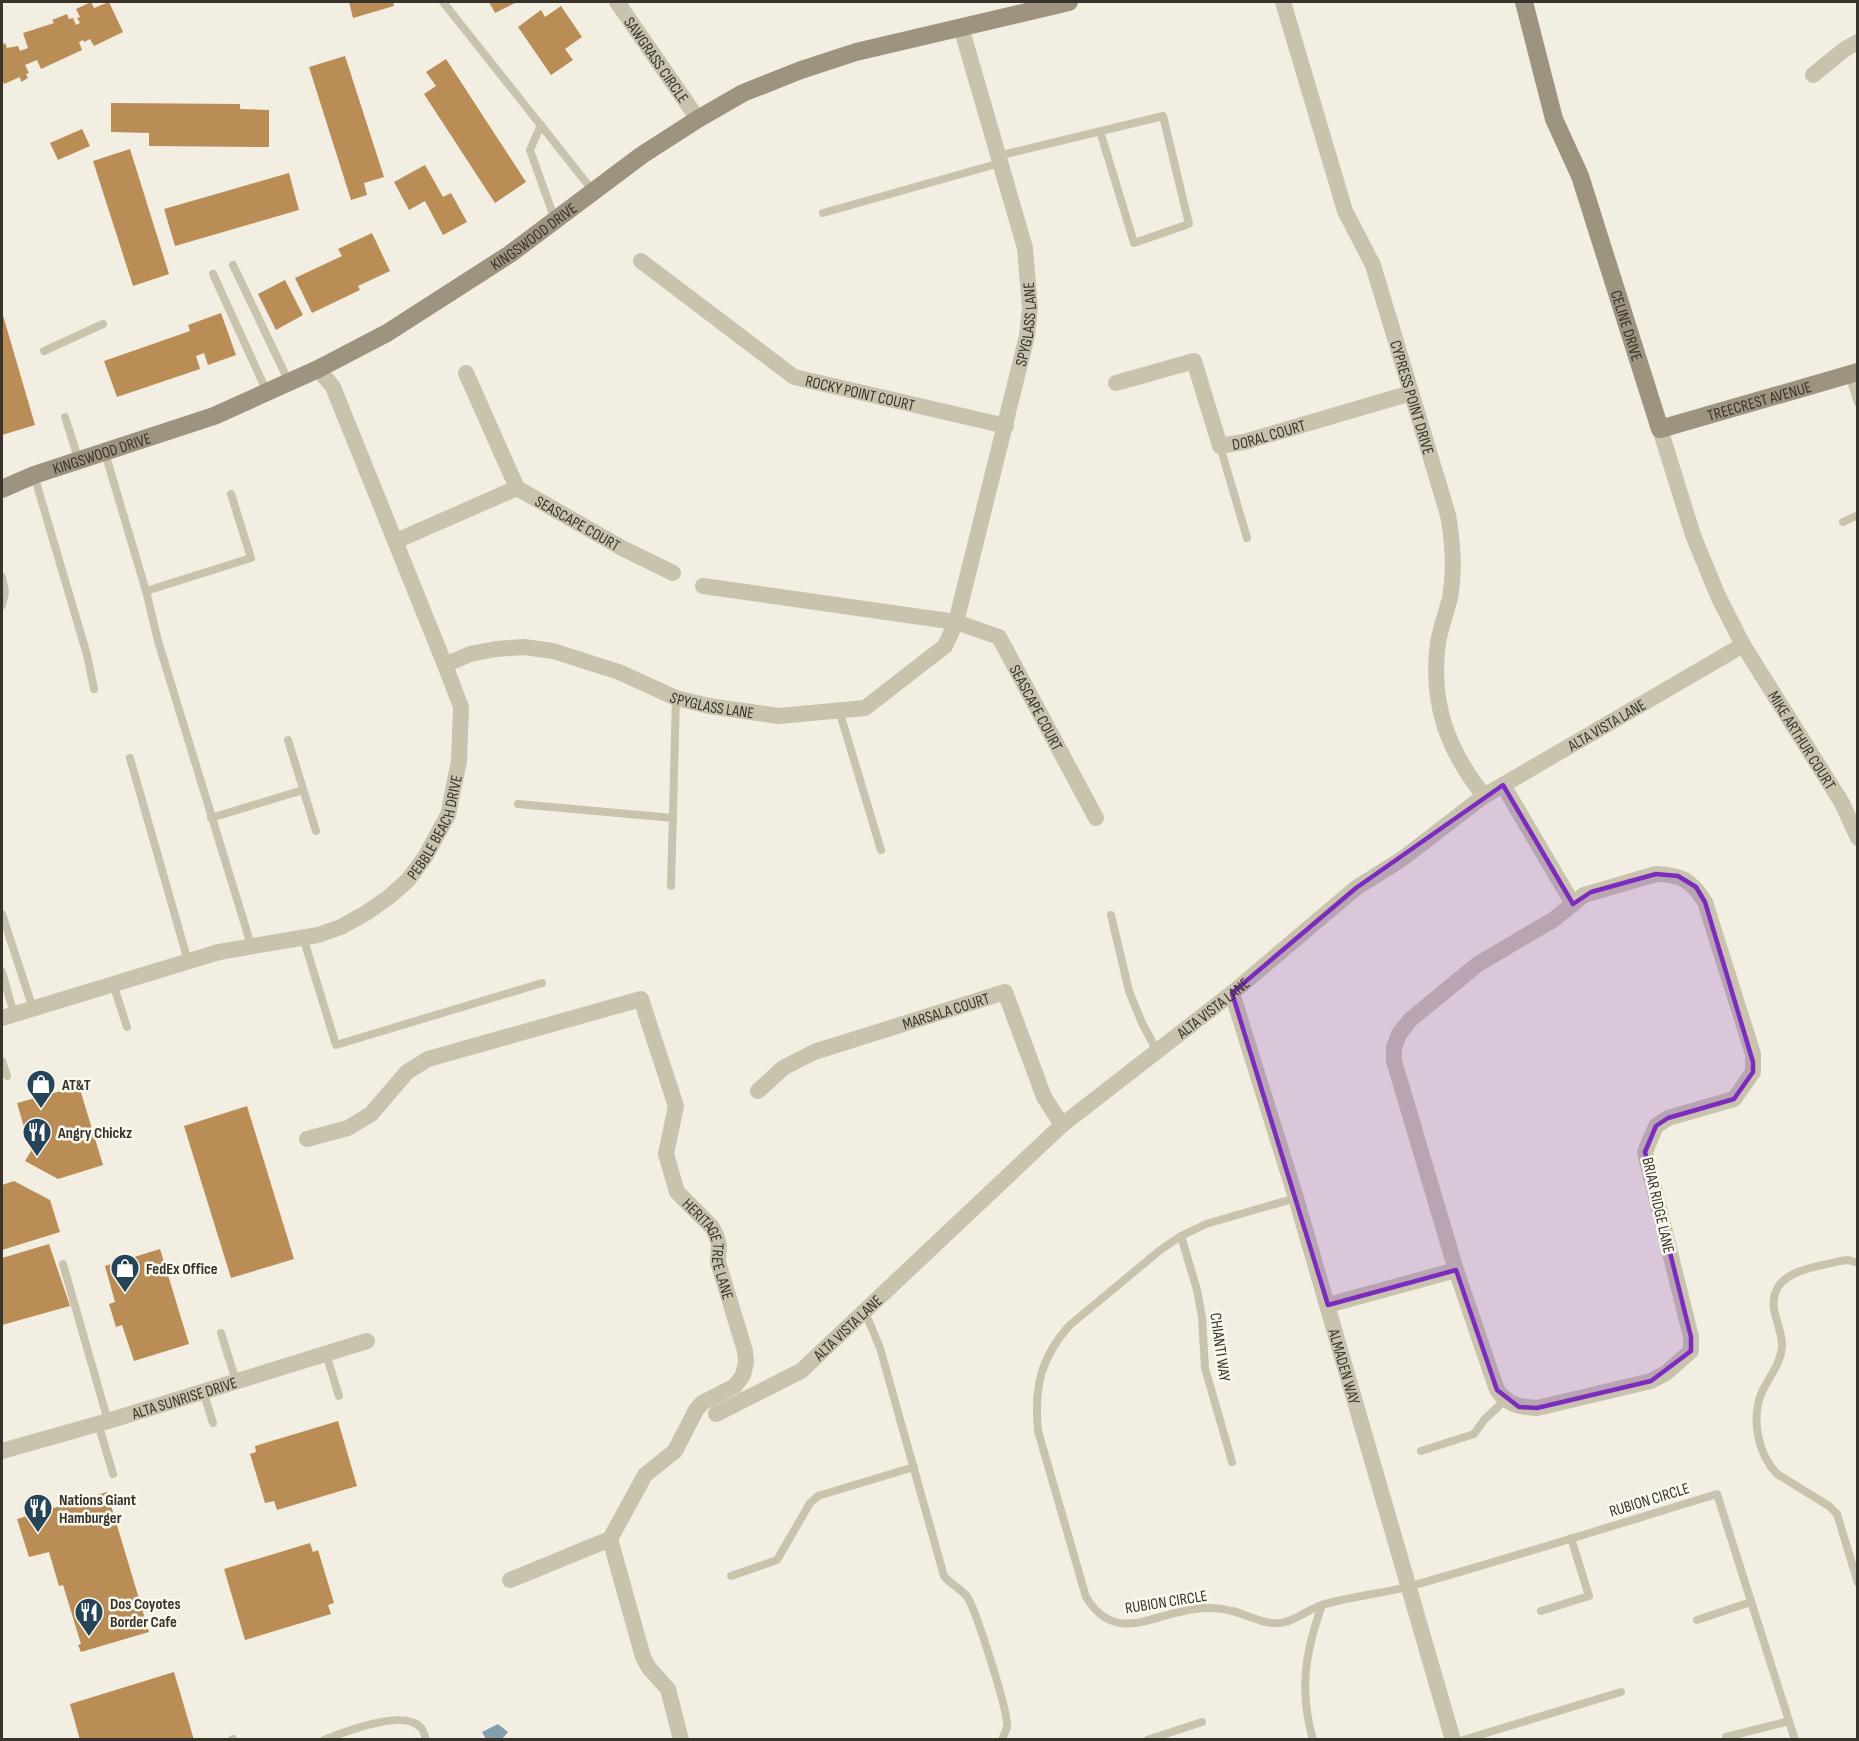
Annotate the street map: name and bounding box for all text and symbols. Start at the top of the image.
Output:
street label: SAWGRASS CIRCLE [619,14,692,107]
street label: KINGSWOOD DRIVE [488,199,581,275]
street label: SPYGLASS LANE [1012,281,1041,368]
street label: CELINE DRIVE [1606,288,1646,363]
street label: CYPRESS POINT DRIVE [1385,338,1437,457]
street label: ROCKY POINT COURT [803,372,917,416]
street label: TREECREST AVENUE [1705,378,1814,426]
street label: DORAL COURT [1231,416,1309,455]
street label: KINGSWOOD DRIVE [50,429,154,479]
street label: SEASCAPE COURT [531,492,623,556]
street label: SEASCAPE COURT [1005,662,1066,755]
street label: SPYGLASS LANE [667,688,755,723]
street label: MIKE ARTHUR COURT [1763,688,1839,794]
street label: ALTA VISTA LANE [1564,696,1650,757]
street label: PEBBLE BEACH DRIVE [404,774,467,884]
street label: ALTA VISTA LANE [1173,974,1254,1044]
street label: MARSALA COURT [900,989,993,1035]
shop icon: AT&T [25,1068,57,1110]
place label: AT&T [61,1076,91,1095]
restaurant icon: Angry Chickz [21,1116,53,1158]
place label: Angry Chickz [57,1124,132,1143]
street label: BRIAR RIDGE LANE [1637,1156,1678,1255]
street label: HERITAGE TREE LANE [678,1195,737,1302]
shop icon: FedEx Office [109,1252,141,1294]
place label: FedEx Office [146,1260,218,1279]
street label: ALTA VISTA LANE [809,1292,887,1366]
street label: CHIANTI WAY [1205,1312,1234,1383]
street label: ALMADEN WAY [1323,1326,1363,1407]
street label: ALTA SUNRISE DRIVE [129,1374,240,1424]
street label: RUBION CIRCLE [1607,1479,1692,1522]
place label: Nations Giant Hamburger [59,1491,136,1528]
restaurant icon: Nations Giant Hamburger [22,1492,54,1534]
street label: RUBION CIRCLE [1124,1587,1209,1618]
place label: Dos Coyotes Border Cafe [110,1595,181,1632]
restaurant icon: Dos Coyotes Border Cafe [73,1596,105,1638]

